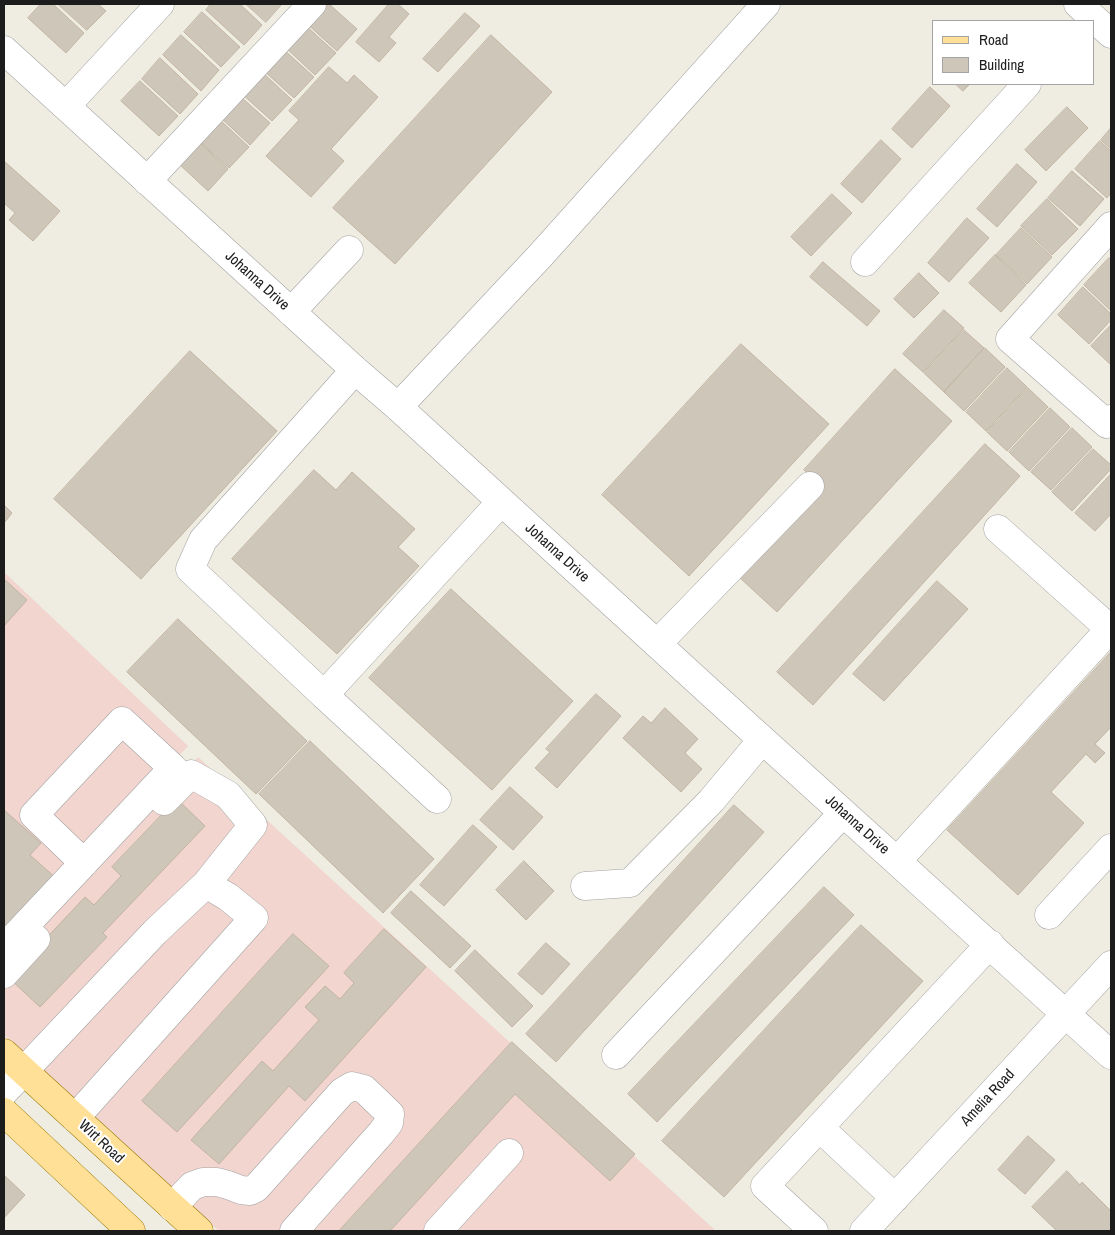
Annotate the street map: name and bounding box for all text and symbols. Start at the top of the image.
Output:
legend [932,20,1095,85]
text: Road [979,29,1008,50]
text: Building [979,54,1024,75]
street label: Johanna Drive [221,248,293,314]
street label: Johanna Drive [521,520,593,586]
street label: Johanna Drive [821,792,893,858]
street label: Amelia Road [957,1066,1019,1130]
street label: Wirt Road [75,1117,127,1167]

